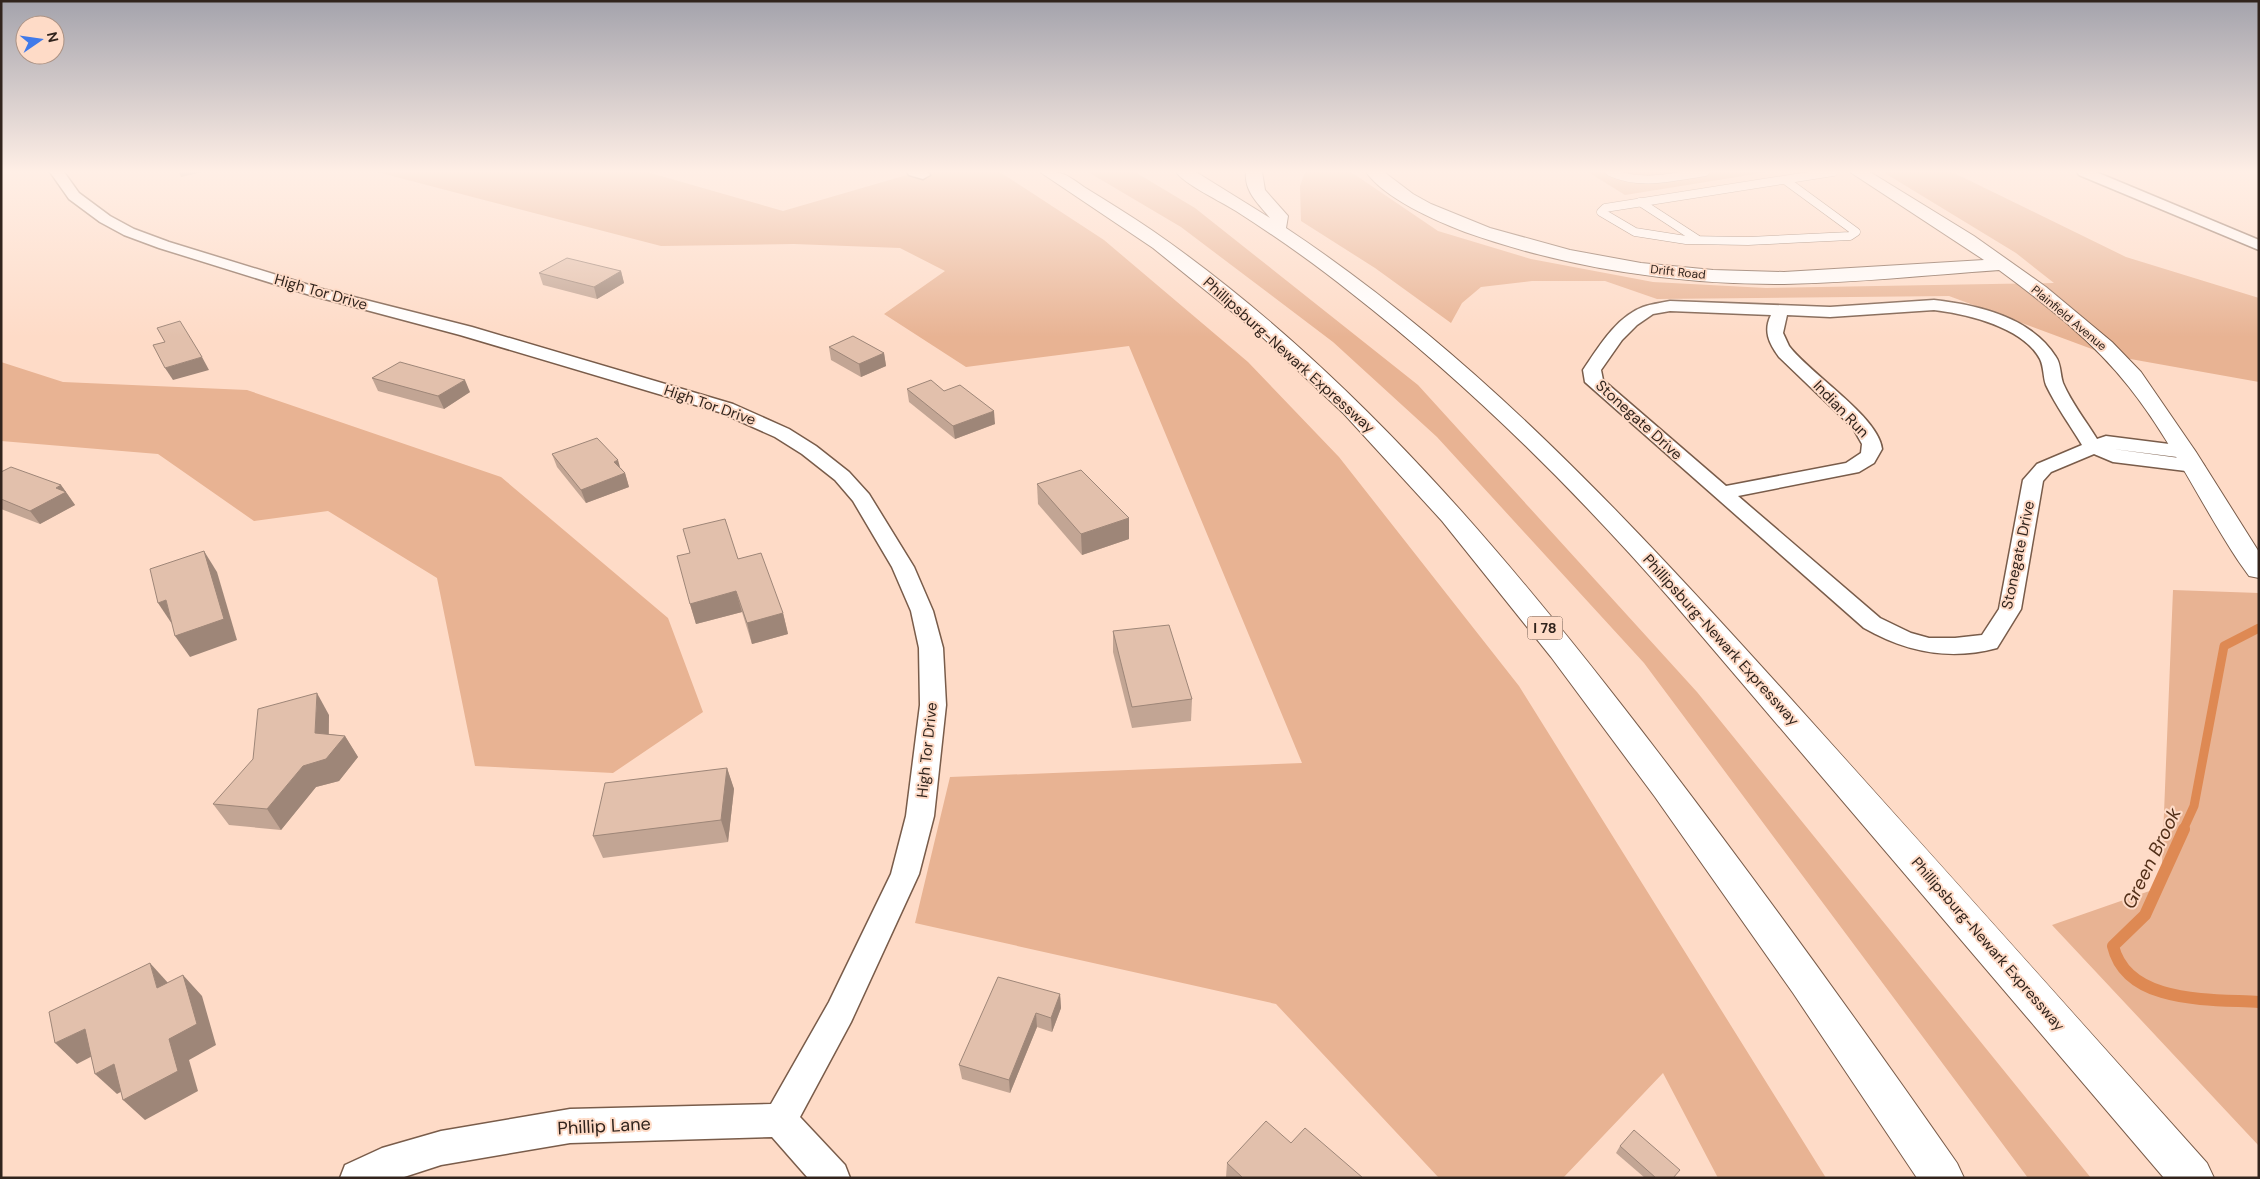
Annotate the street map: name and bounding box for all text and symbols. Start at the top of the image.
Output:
north arrow [15,15,65,65]
text: N [43,30,63,44]
street label: Drift Road [1650,261,1706,283]
street label: High Tor Drive [272,269,370,315]
street label: Phillipsburg-Newark Expressway [1199,273,1380,438]
street label: Plainfield Avenue [2028,282,2110,354]
street label: Stonegate Drive [1591,376,1687,464]
street label: Indian Run [1809,376,1873,442]
street label: High Tor Drive [661,380,759,430]
street label: Stonegate Drive [1997,499,2039,611]
street label: Phillipsburg-Newark Expressway [1639,550,1804,731]
road number: I 78 [1528,616,1562,640]
street label: High Tor Drive [912,701,942,799]
water label: Green Brook [2116,803,2187,913]
street label: Phillipsburg-Newark Expressway [1907,853,2070,1036]
street label: Phillip Lane [557,1112,651,1140]

